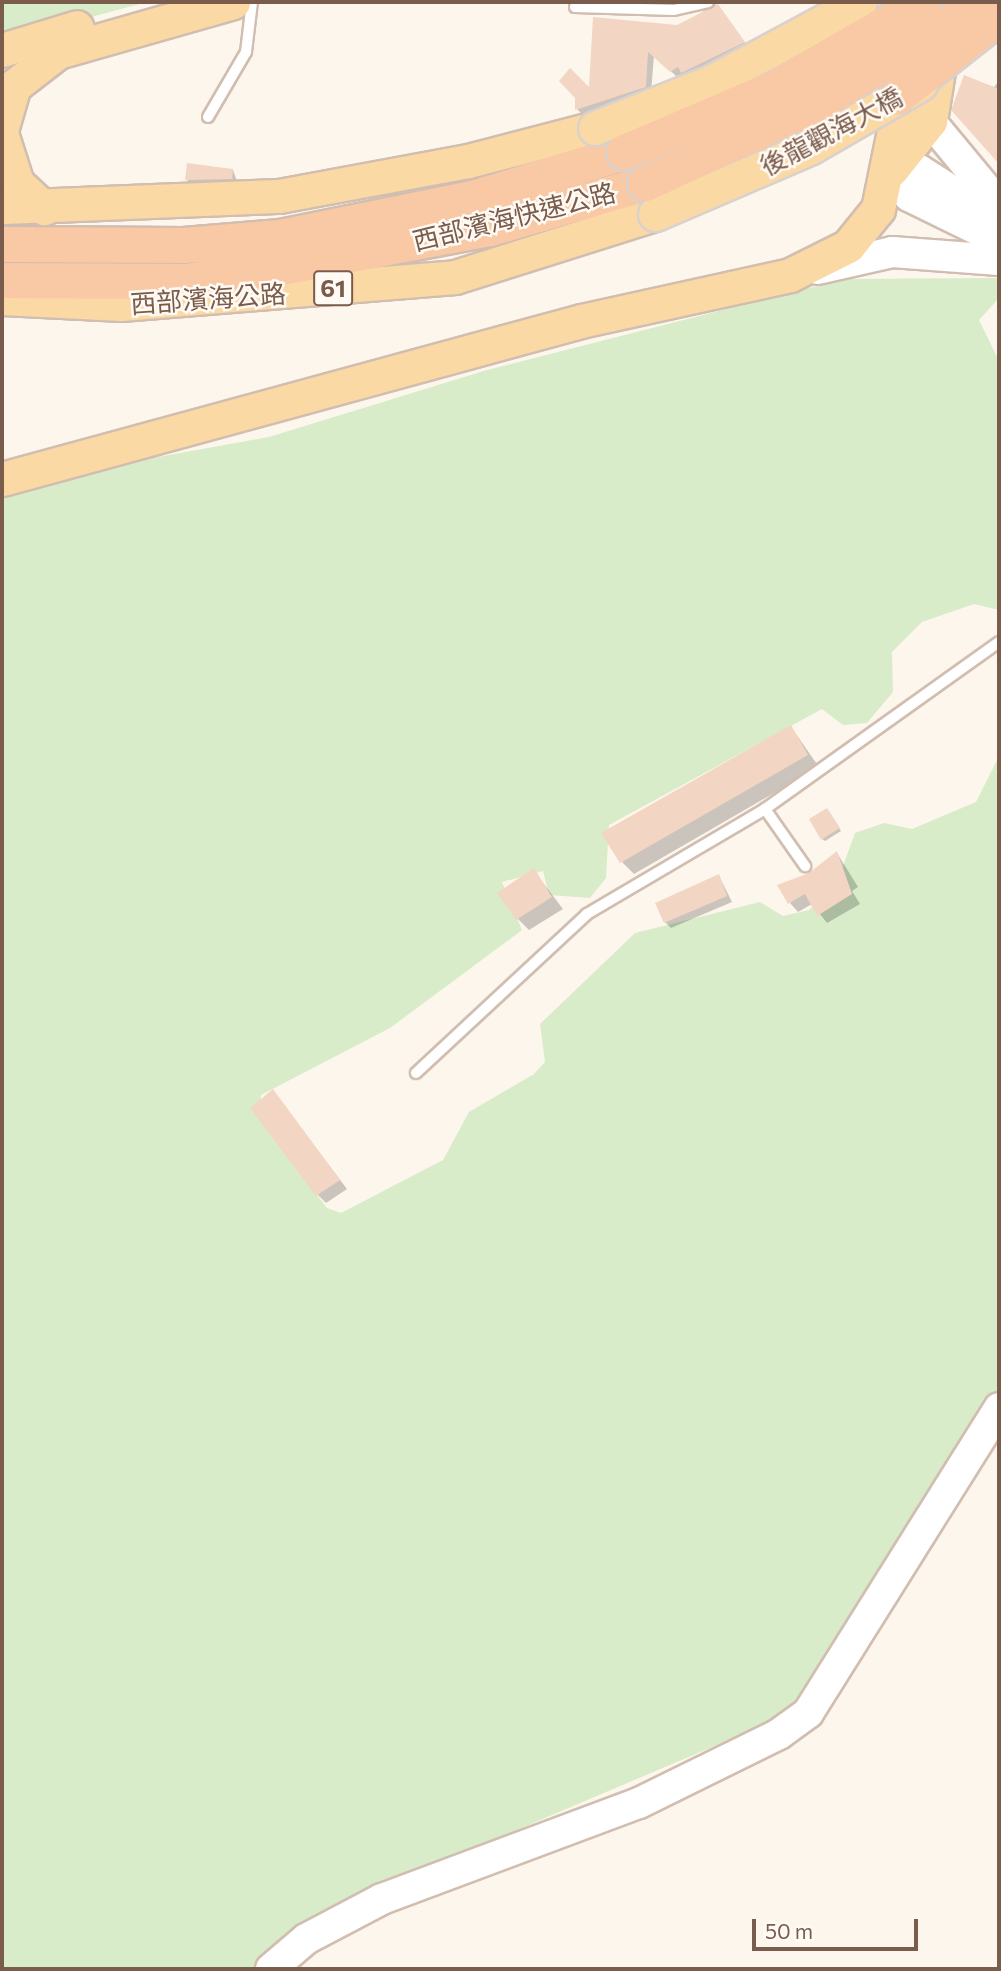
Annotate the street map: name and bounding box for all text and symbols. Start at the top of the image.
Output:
street label: 後龍觀海大橋 [755,81,907,181]
street label: 西部濱海快速公路 [409,176,619,256]
road number: 61 [312,268,354,309]
street label: 西部濱海公路 [129,277,287,319]
scale bar [756,1904,922,1948]
text: 50 m [765,1918,813,1943]

